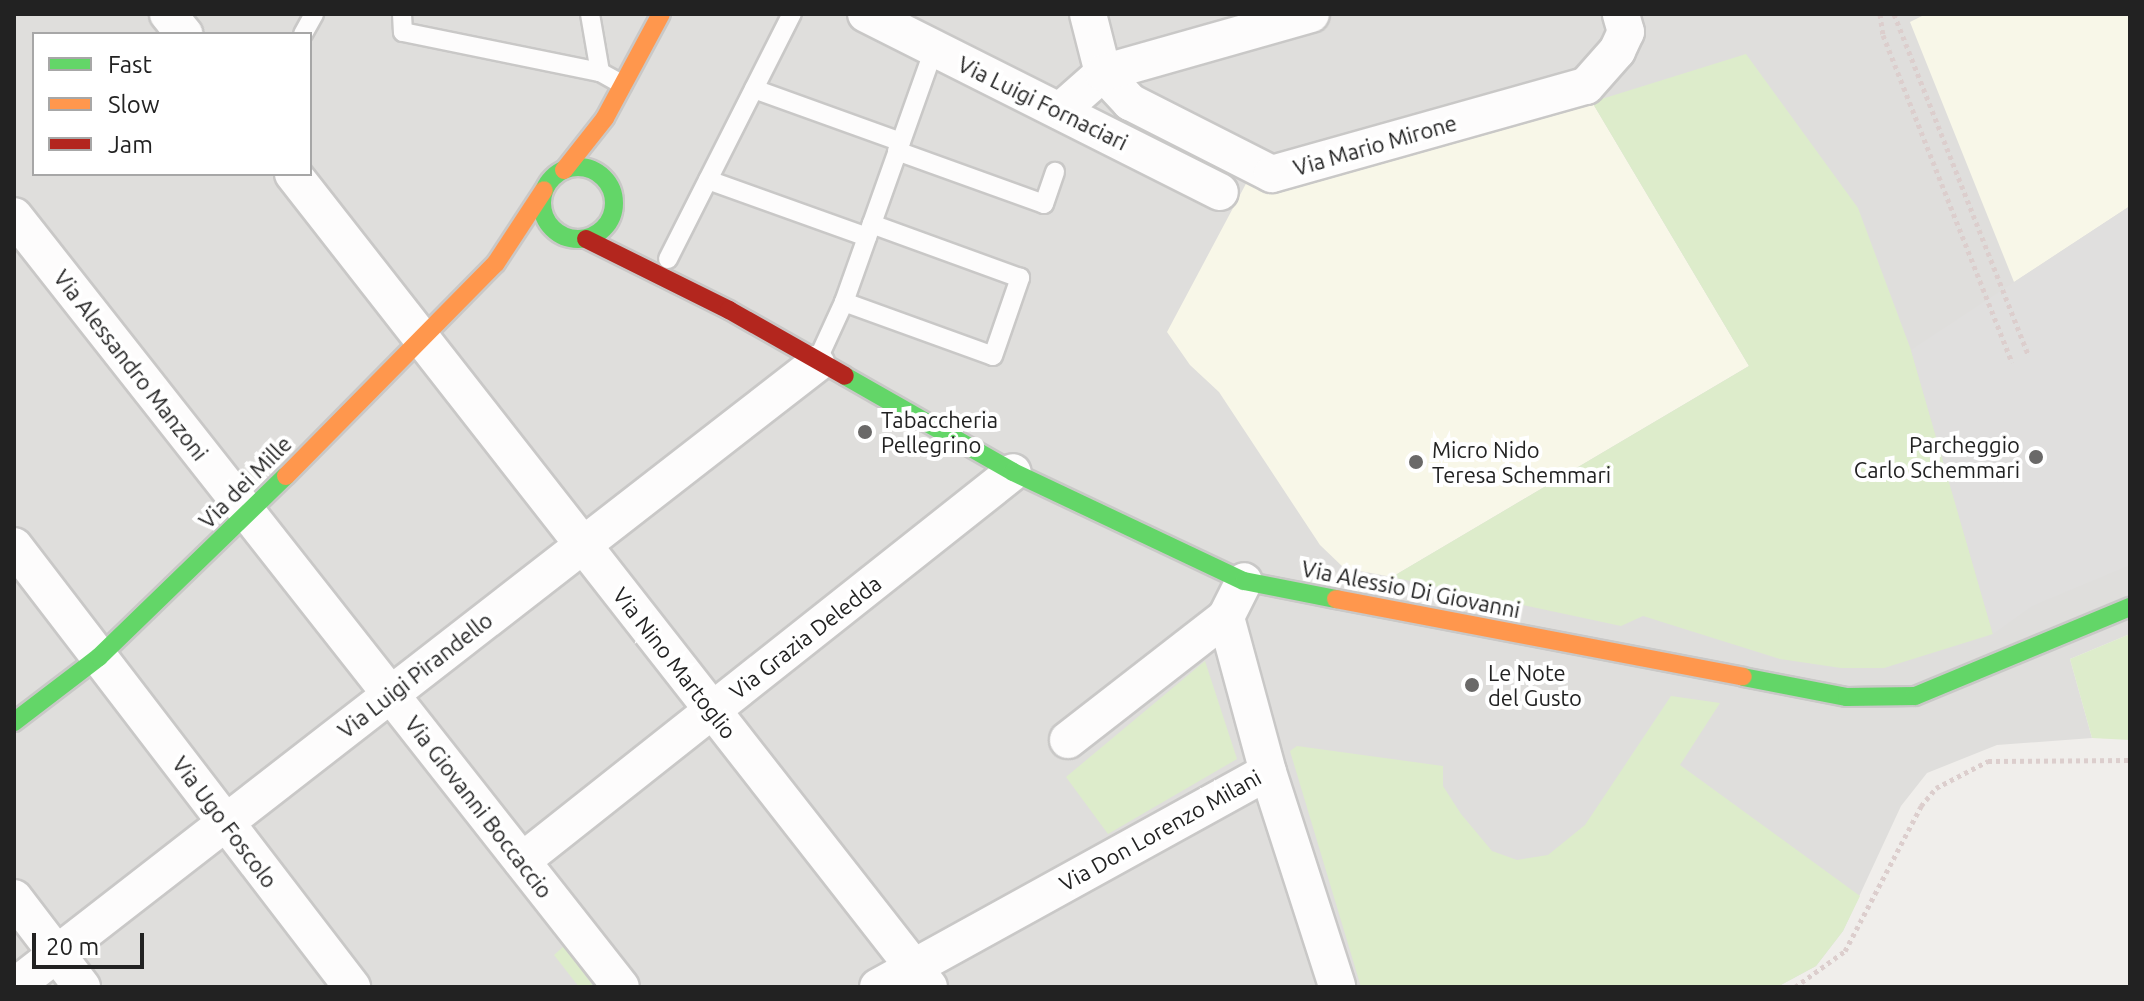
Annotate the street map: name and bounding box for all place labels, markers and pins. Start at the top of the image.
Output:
place label: Tabaccheria Pellegrino [881,406,998,458]
marker: Tabaccheria Pellegrino [856,423,874,441]
place label: Parcheggio Carlo Schemmari [1854,431,2020,482]
place label: Micro Nido Teresa Schemmari [1432,436,1611,488]
marker: Parcheggio Carlo Schemmari [2027,448,2045,466]
marker: Micro Nido Teresa Schemmari [1407,453,1425,471]
place label: Le Note del Gusto [1488,659,1582,710]
marker: Le Note del Gusto [1463,676,1481,694]

